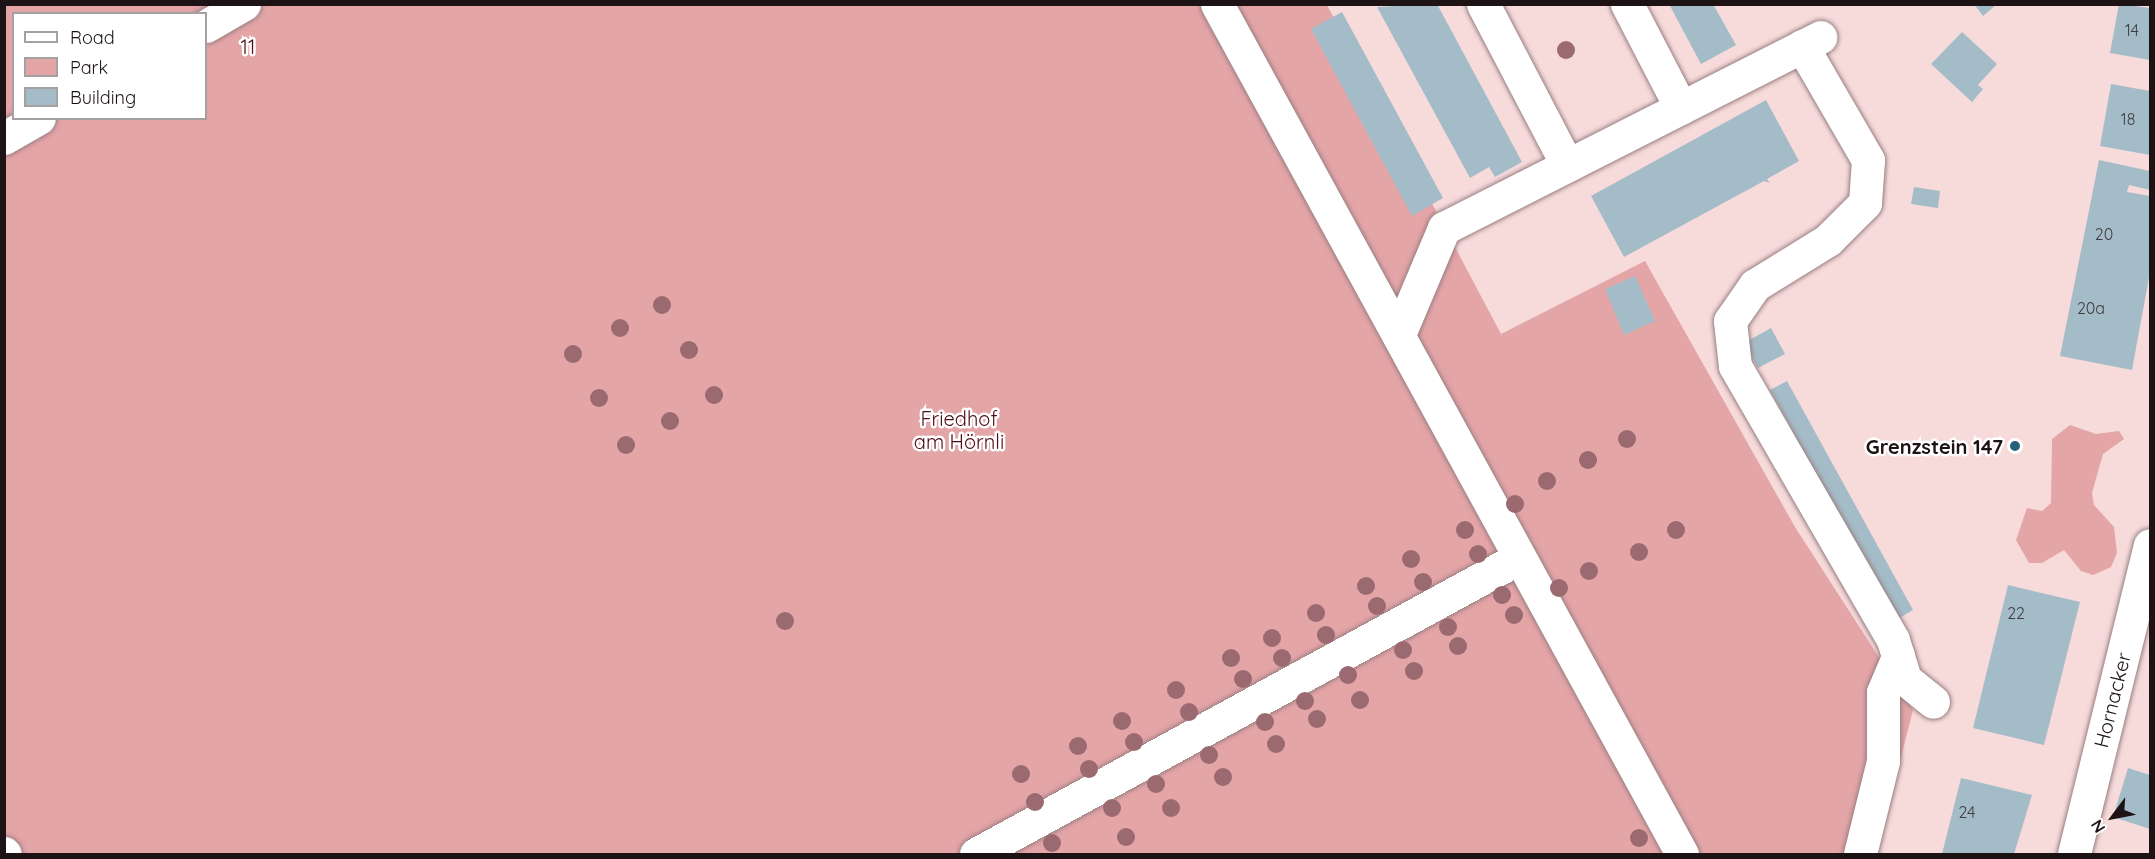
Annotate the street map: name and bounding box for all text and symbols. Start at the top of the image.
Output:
legend [12,12,207,120]
house number: 14 [2125,20,2139,40]
text: Road [70,26,115,49]
park label: 11 [241,34,255,58]
text: Park [70,56,108,79]
text: Building [70,86,136,109]
house number: 18 [2121,109,2135,129]
house number: 20 [2095,224,2113,244]
house number: 20a [2077,298,2105,318]
park label: Friedhof am Hörnli [914,406,1004,453]
place label: Grenzstein 147 [1866,434,2003,458]
marker: Grenzstein 147 [2008,439,2022,453]
house number: 22 [2007,603,2025,623]
street label: Hornacker [2089,650,2135,750]
north arrow [2083,787,2143,847]
house number: 24 [1958,802,1976,822]
text: N [2086,816,2109,837]

